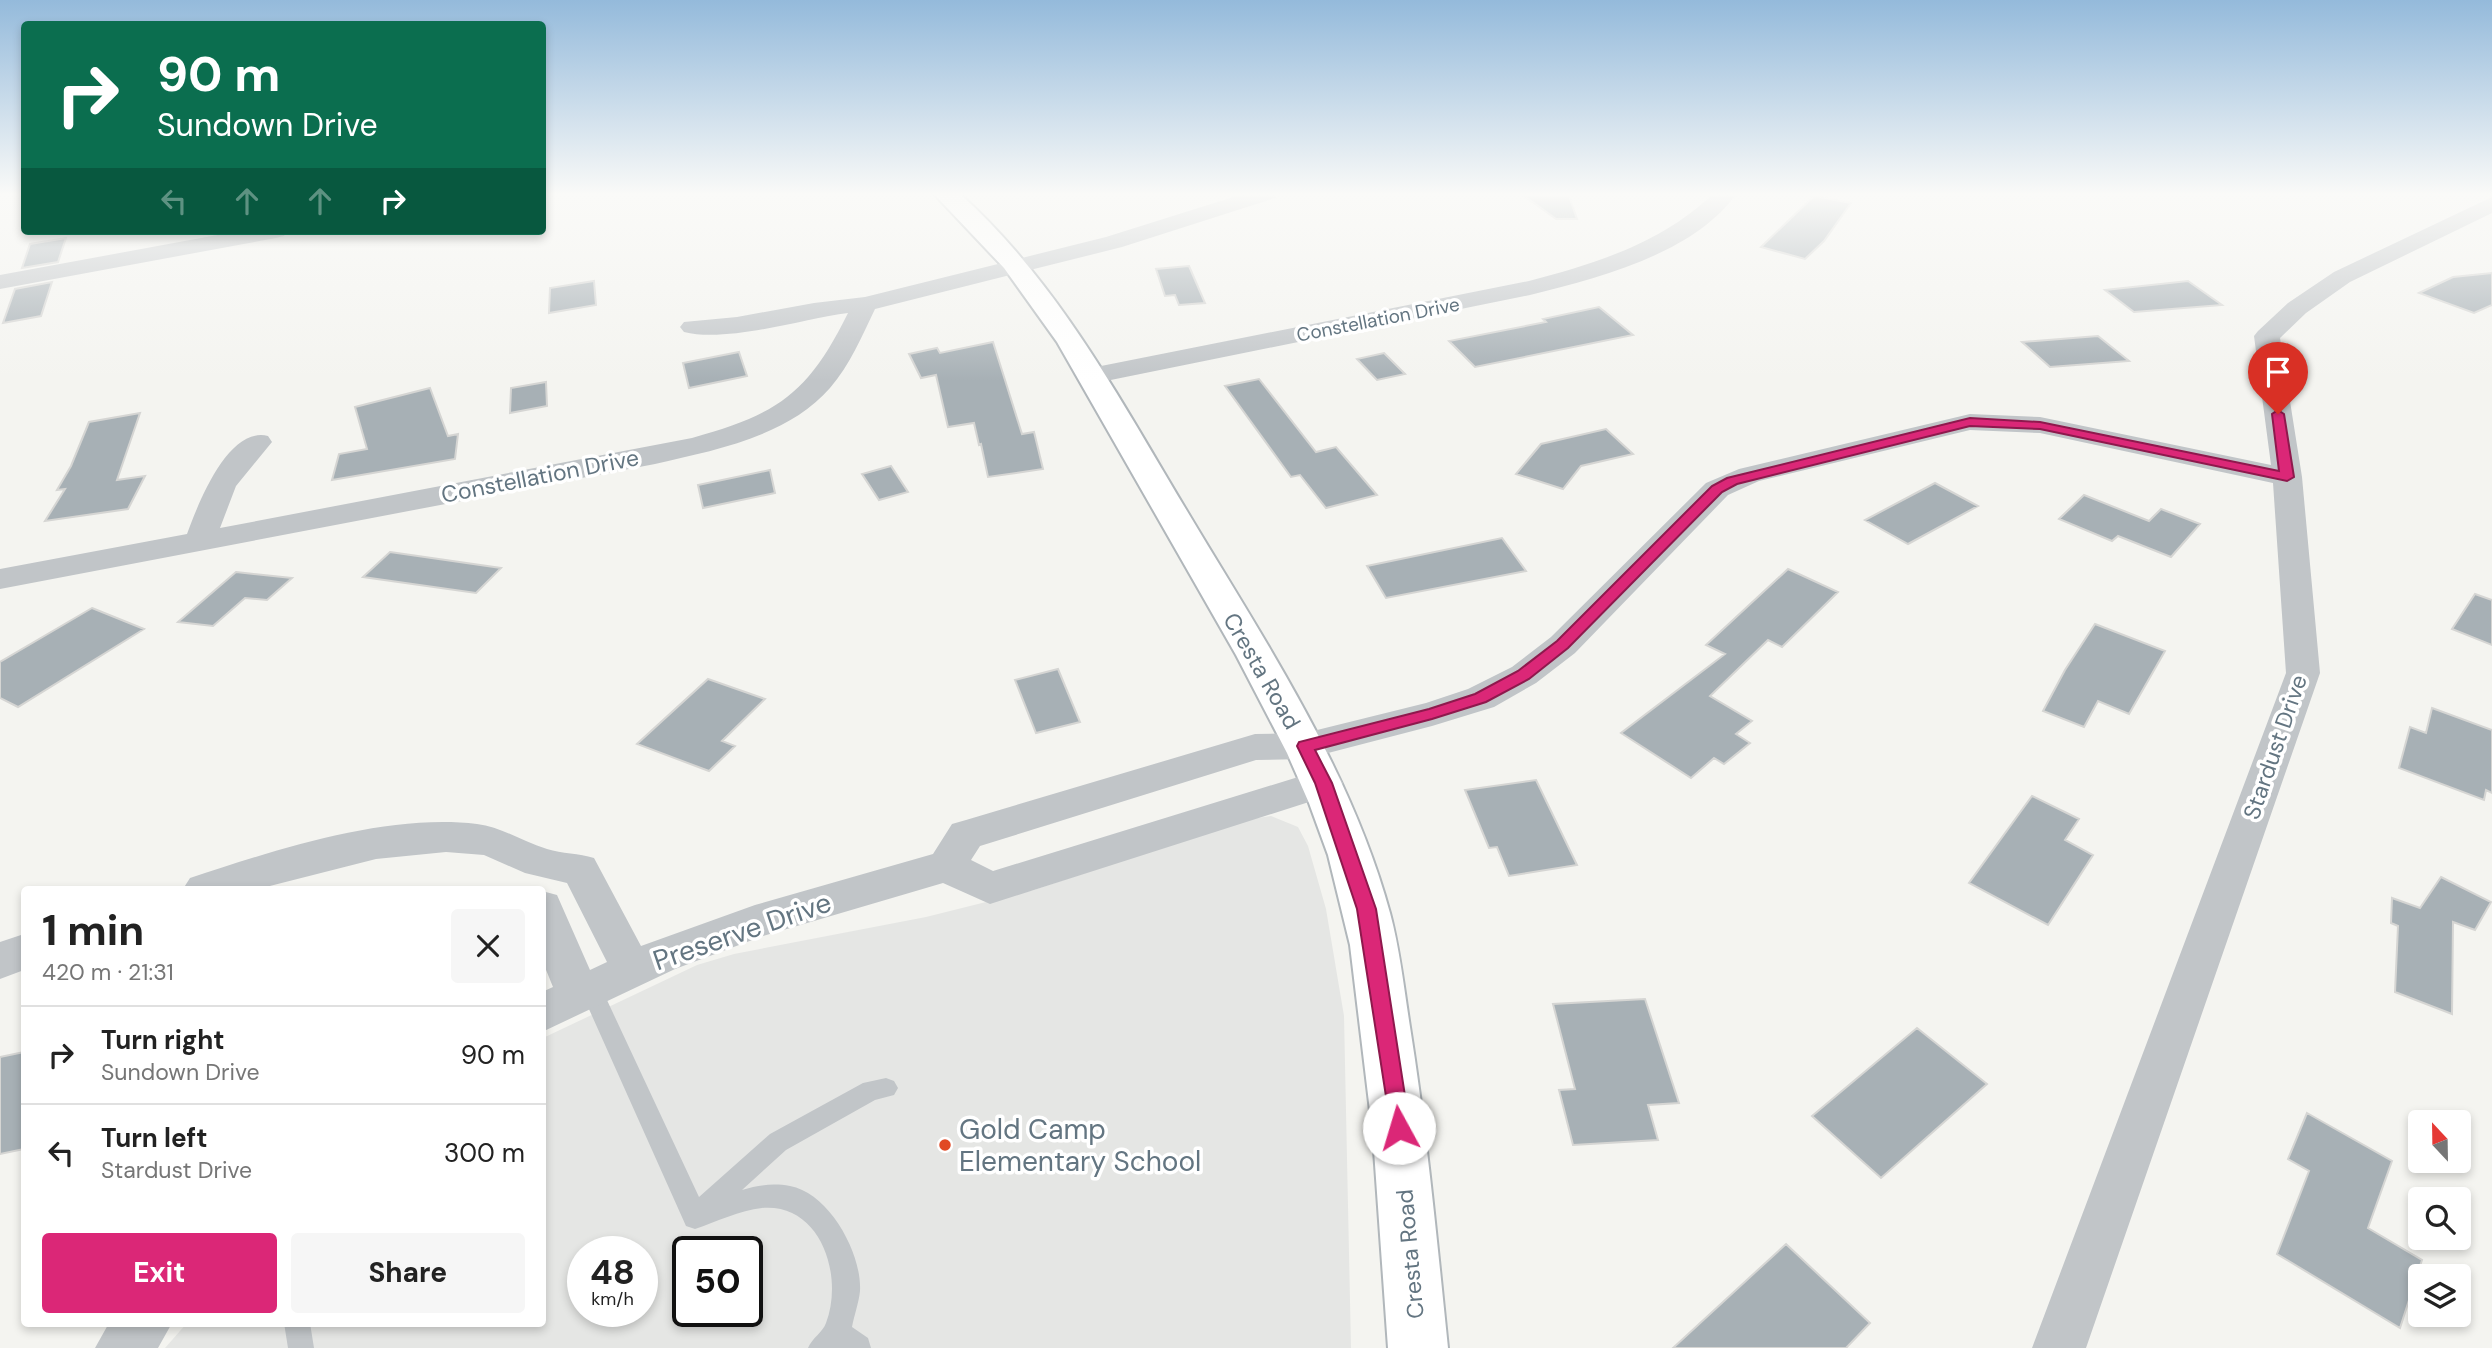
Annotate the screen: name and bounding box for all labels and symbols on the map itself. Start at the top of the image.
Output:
street label: Constellation Drive [1294,291,1462,348]
pin [2248,342,2308,414]
street label: Constellation Drive [439,442,641,510]
street label: Cresta Road [1217,607,1307,735]
street label: Stardust Drive [2236,671,2314,823]
street label: Preserve Drive [648,884,836,979]
position arrow [1362,1091,1436,1165]
north arrow [2408,1110,2471,1172]
place label: Gold Camp Elementary School [959,1111,1201,1180]
marker: Gold Camp Elementary School [937,1137,953,1153]
street label: Cresta Road [1389,1188,1431,1320]
speed limit sign: 50 [672,1236,763,1327]

